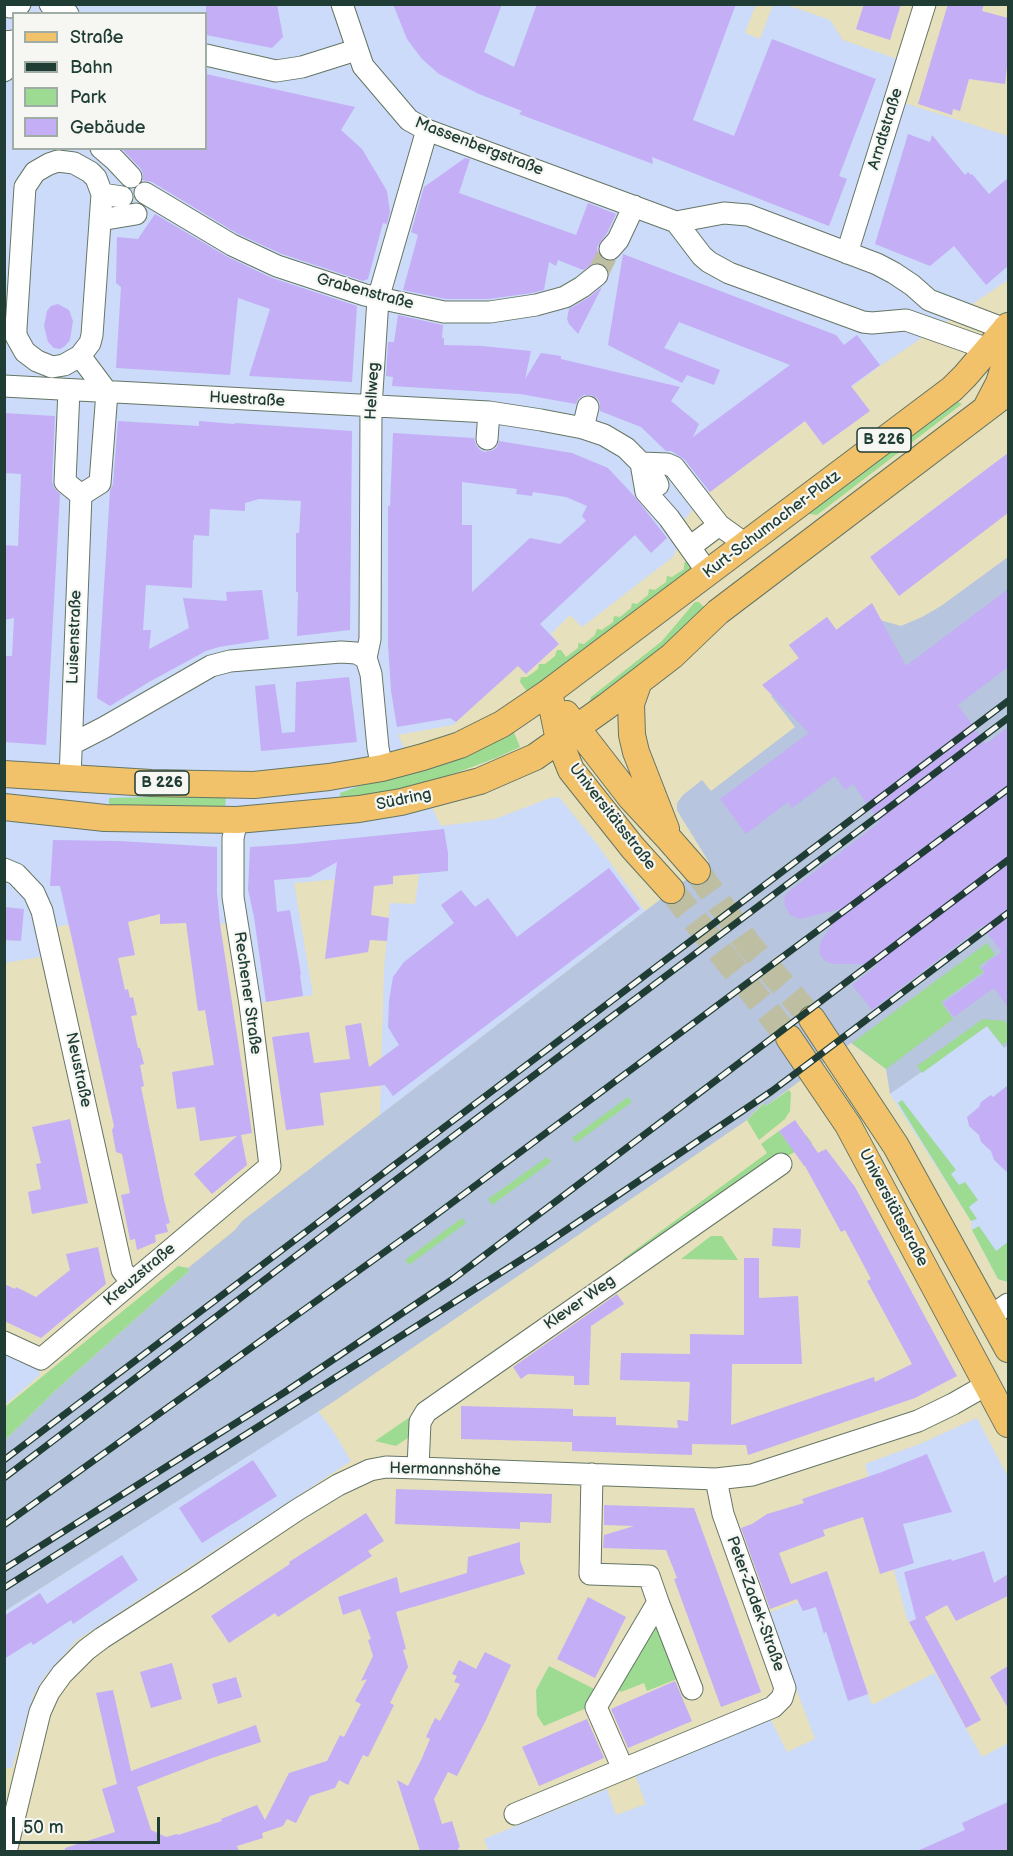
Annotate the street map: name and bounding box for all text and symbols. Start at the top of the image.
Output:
legend [12,12,207,150]
text: Straße [70,27,123,48]
text: Bahn [70,57,113,78]
street label: Arndtstraße [865,86,907,172]
text: Park [70,87,106,108]
street label: Massenbergstraße [412,114,546,180]
text: Gebäude [70,117,146,138]
street label: Grabenstraße [314,270,416,314]
street label: Hellweg [362,362,384,420]
street label: Huestraße [209,388,285,412]
road number: B 226 [857,428,911,452]
street label: Kurt-Schumacher-Platz [700,467,844,583]
street label: Luisenstraße [64,590,86,684]
street label: Universitätsstraße [564,760,660,874]
road number: B 226 [135,771,189,795]
street label: Südring [375,785,433,815]
street label: Rechener Straße [229,930,265,1056]
street label: Neustraße [61,1031,95,1109]
street label: Universitätsstraße [854,1146,932,1270]
street label: Kreuzstraße [100,1239,180,1311]
street label: Klever Weg [541,1271,619,1335]
street label: Hermannshöhe [389,1459,501,1481]
street label: Peter-Zadek-Straße [722,1534,788,1674]
scale bar [15,1805,164,1843]
text: 50 m [23,1817,64,1838]

